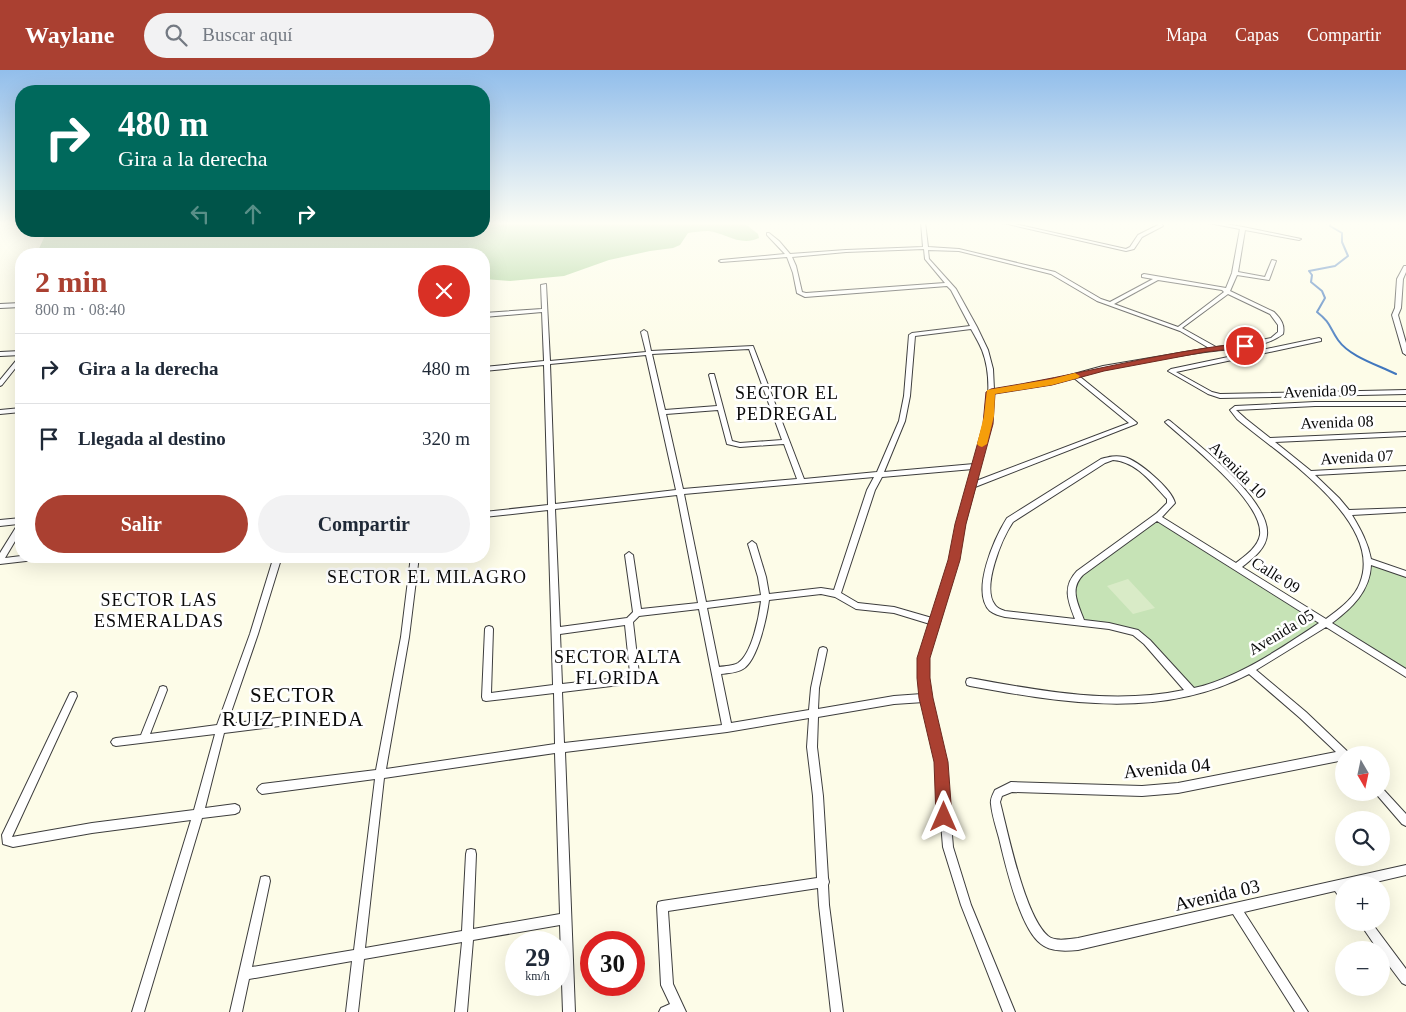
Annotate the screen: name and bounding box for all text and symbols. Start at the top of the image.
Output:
search box [144,13,494,58]
icon: search [162,21,190,49]
text: Waylane [25,22,114,48]
text: Buscar aquí [202,24,293,45]
text: Mapa [1166,25,1207,45]
text: Capas [1235,25,1279,45]
text: Compartir [1307,25,1381,45]
icon: right [35,105,100,170]
text: 480 m [118,105,208,144]
text: Gira a la derecha [118,146,268,171]
icon: left [186,200,214,228]
icon: ahead [239,200,267,228]
icon: right [292,200,320,228]
text: 2 min [35,265,108,298]
button: close [418,265,470,317]
text: 800 m · 08:40 [35,301,125,318]
pin [1224,325,1266,367]
icon: arrive [1231,332,1259,360]
icon: right [35,355,63,383]
text: Gira a la derecha [78,358,219,379]
text: 480 m [422,358,470,379]
street label: Avenida 09 [1283,381,1357,401]
district label: SECTOR EL PEDREGAL [735,383,839,424]
street label: Avenida 08 [1300,412,1374,432]
icon: arrive [35,425,63,453]
text: Llegada al destino [78,428,226,449]
text: 320 m [422,428,470,449]
street label: Avenida 10 [1206,438,1270,502]
street label: Avenida 07 [1320,447,1394,467]
button: Salir [35,495,248,553]
button: Compartir [258,495,470,553]
street label: Calle 09 [1249,554,1303,596]
district label: SECTOR EL MILAGRO [327,567,527,587]
district label: SECTOR LAS ESMERALDAS [94,590,224,631]
street label: Avenida 05 [1245,606,1317,658]
district label: SECTOR ALTA FLORIDA [554,647,682,688]
district label: SECTOR RUIZ PINEDA [222,683,364,731]
north arrow [1335,746,1390,801]
map controls [1335,746,1390,996]
street label: Avenida 04 [1123,754,1212,782]
position arrow [917,790,969,842]
button: search [1335,811,1390,866]
street label: Avenida 03 [1172,875,1262,915]
button: + [1335,876,1390,931]
speed limit sign: 30 [580,931,645,996]
button: − [1335,941,1390,996]
text: 29 [525,944,550,971]
text: km/h [525,969,550,983]

